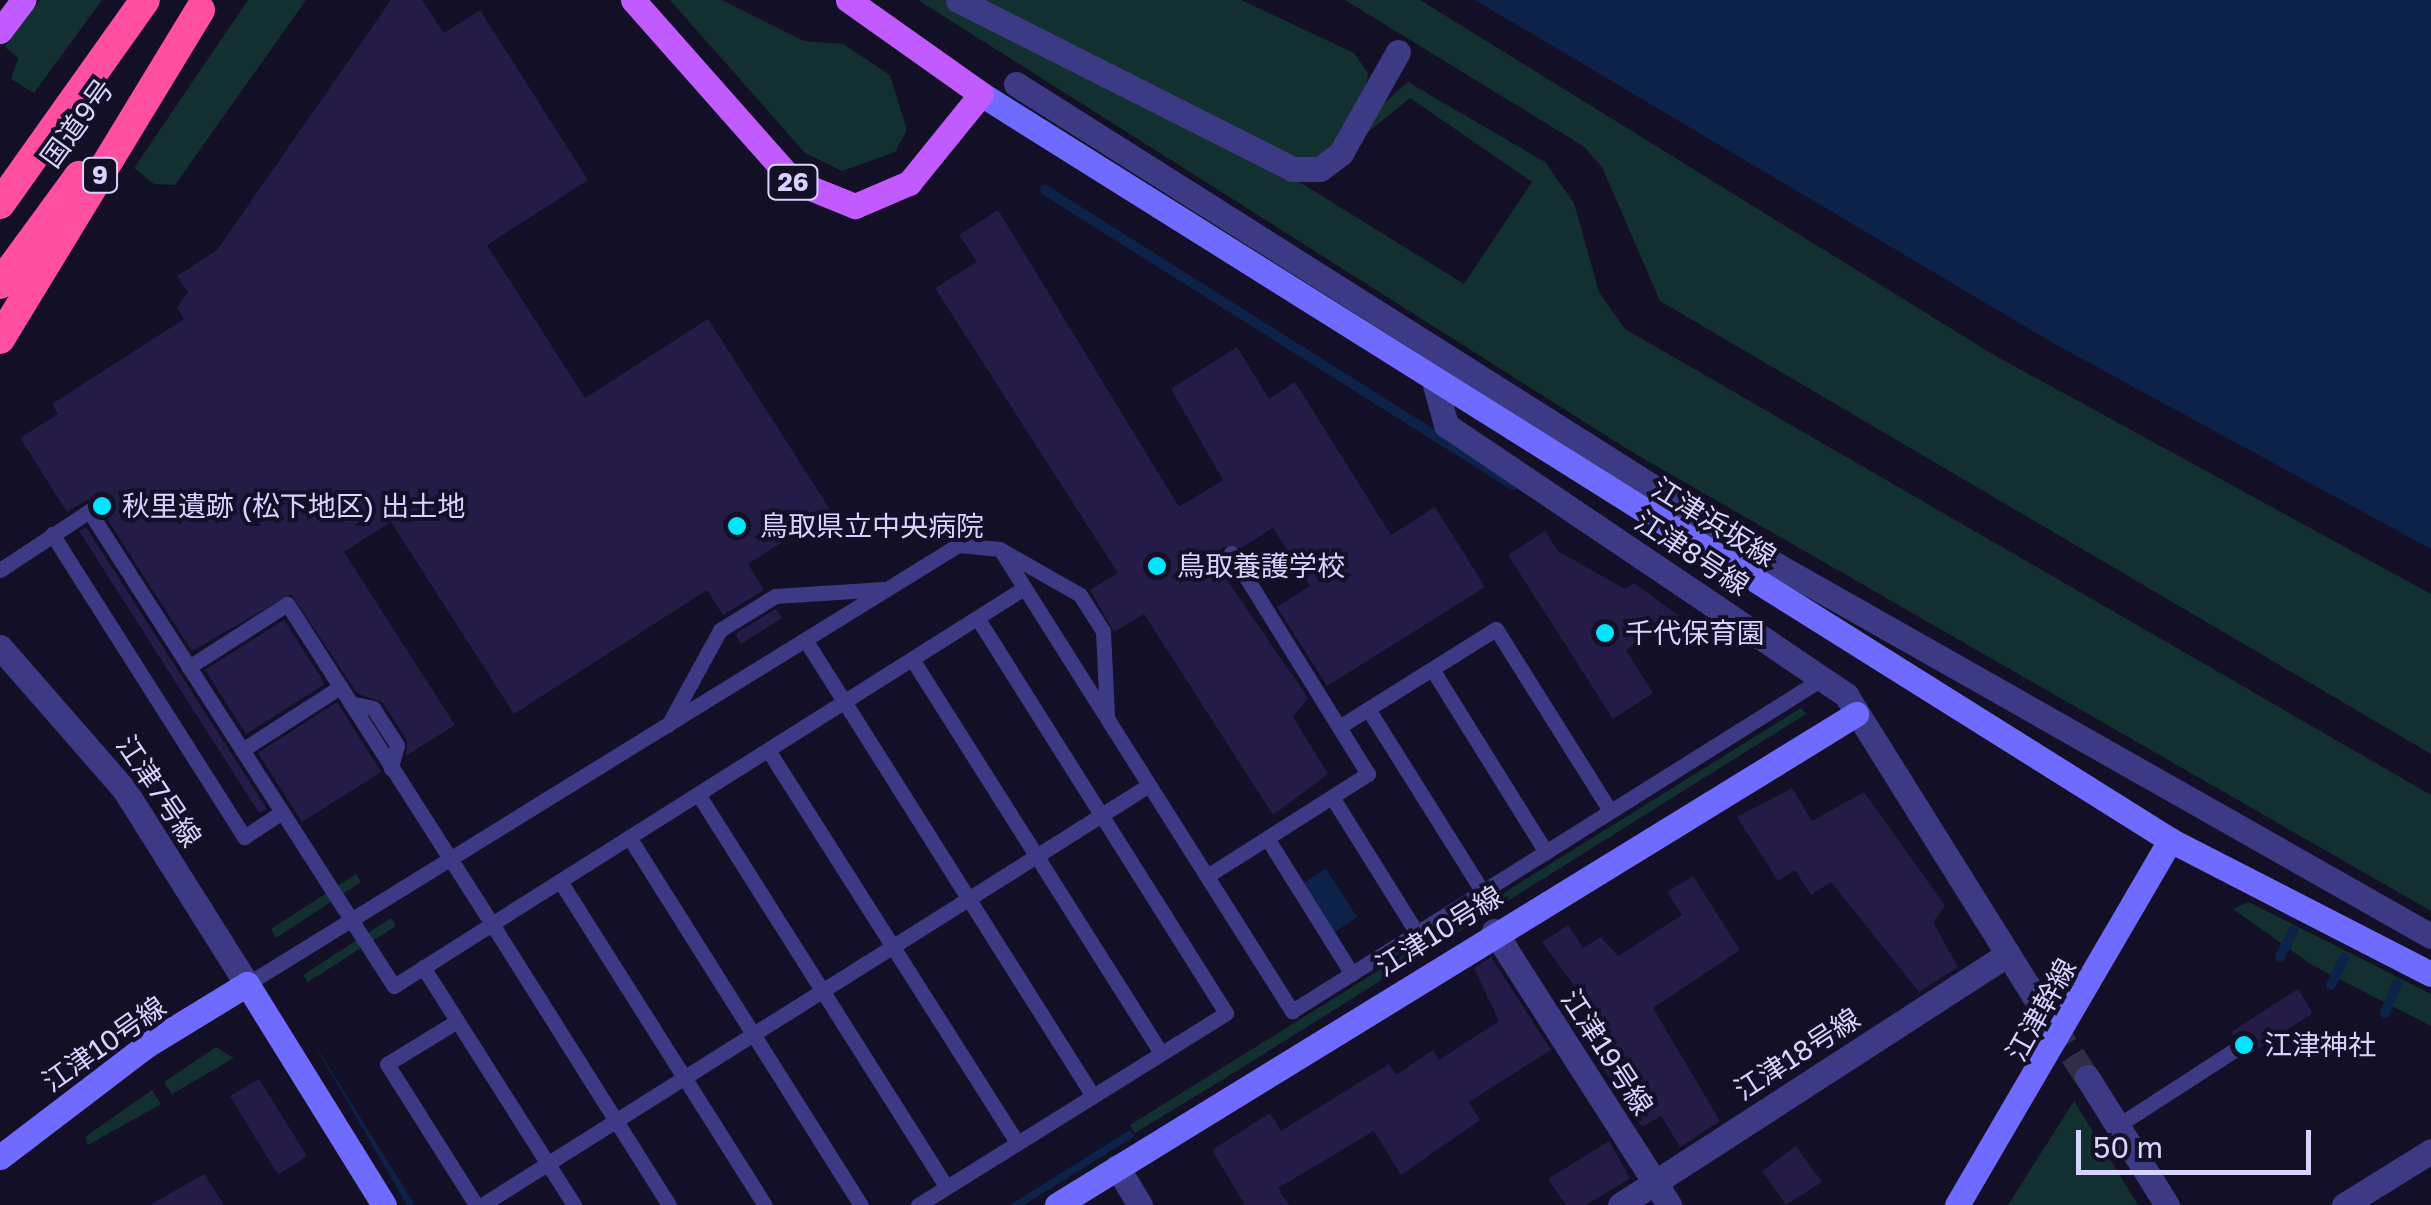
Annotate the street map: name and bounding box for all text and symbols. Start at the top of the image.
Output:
street label: 国道9号 [34,72,120,174]
road number: 9 [80,155,120,195]
road number: 26 [766,162,820,202]
street label: 江津浜坂線 [1646,471,1782,573]
place label: 秋里遺跡 (松下地区) 出土地 [122,489,465,523]
marker: 秋里遺跡 (松下地区) 出土地 [91,495,113,517]
street label: 江津8号線 [1629,504,1755,602]
place label: 鳥取県立中央病院 [760,509,984,543]
marker: 鳥取県立中央病院 [724,513,750,539]
place label: 鳥取養護学校 [1177,549,1345,583]
marker: 鳥取養護学校 [1146,555,1168,577]
place label: 千代保育園 [1625,616,1765,650]
marker: 千代保育園 [1594,622,1616,644]
street label: 江津7号線 [110,729,208,853]
street label: 江津10号線 [1369,879,1509,983]
street label: 江津幹線 [1999,953,2083,1067]
street label: 江津19号線 [1554,983,1660,1121]
street label: 江津10号線 [36,989,172,1099]
street label: 江津18号線 [1728,1001,1866,1107]
place label: 江津神社 [2264,1028,2376,1062]
marker: 江津神社 [2233,1034,2255,1056]
scale bar [2081,1110,2316,1172]
text: 50 m [2093,1129,2163,1165]

